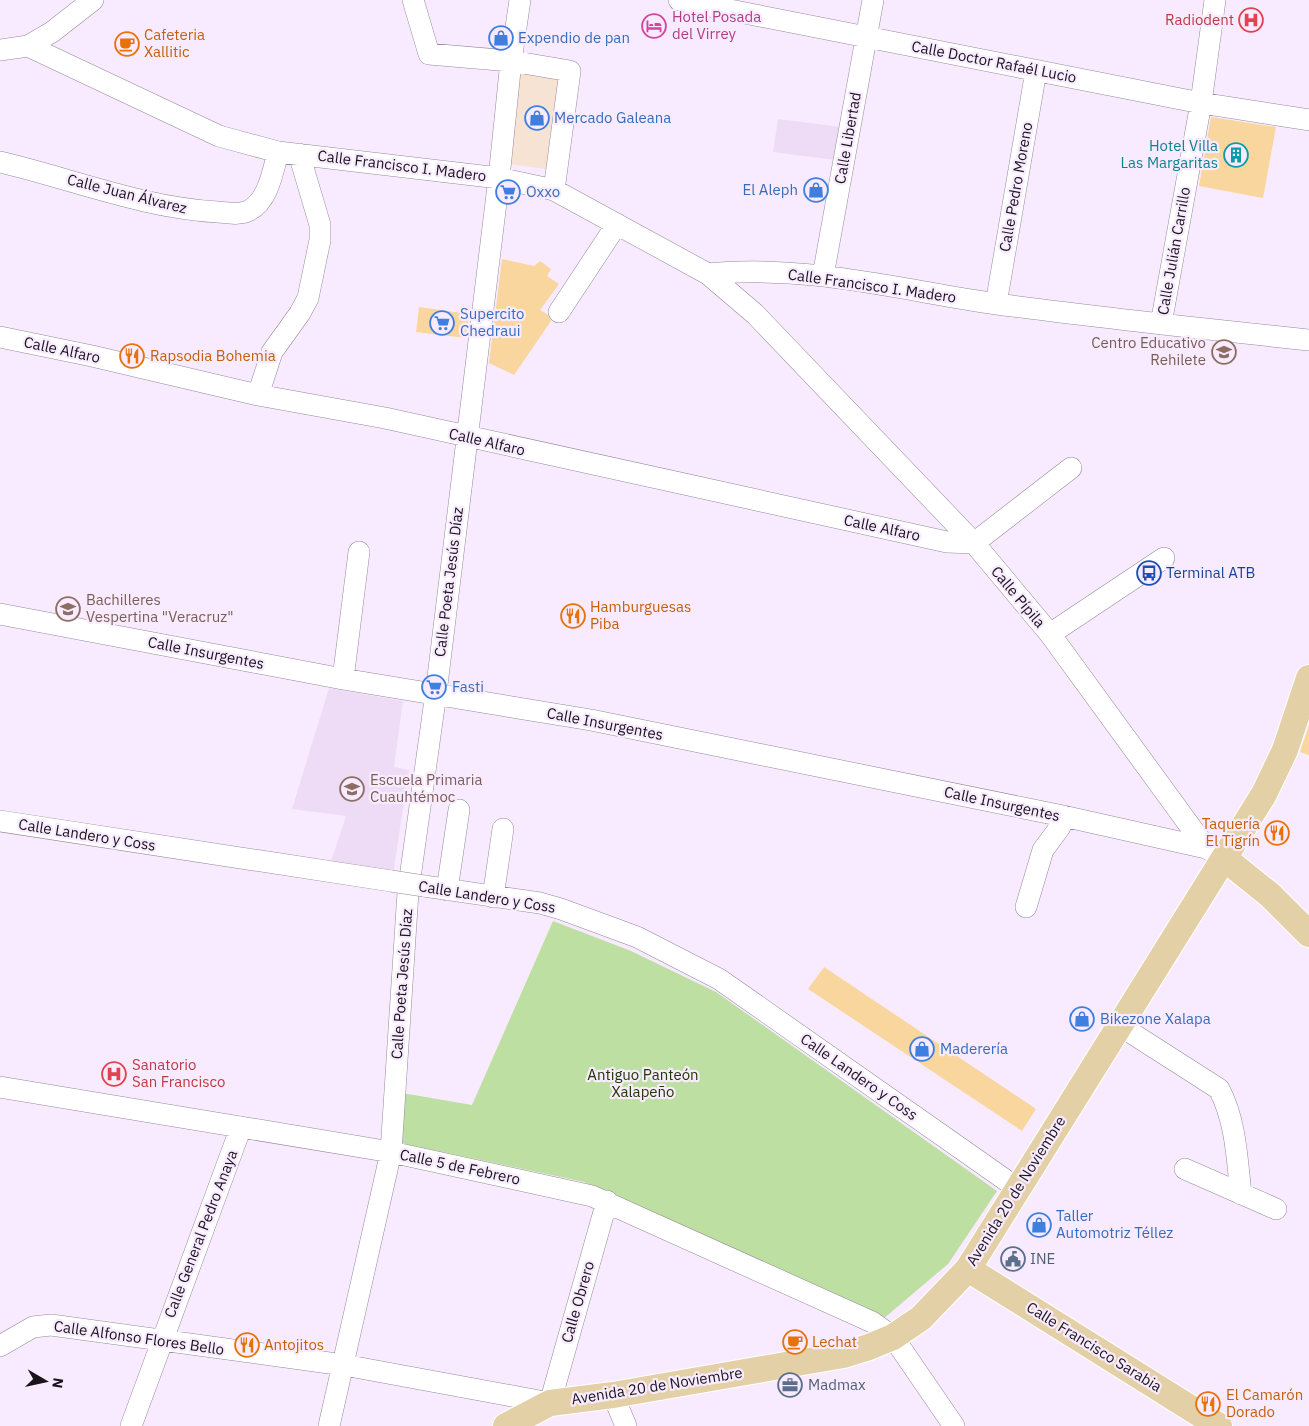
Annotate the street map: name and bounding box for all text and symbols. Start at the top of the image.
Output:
place label: Hotel Posada del Virrey [672,7,761,43]
hospital icon: Radiodent [1238,7,1264,33]
place label: Radiodent [1165,10,1234,29]
hotel icon: Hotel Posada del Virrey [641,13,667,39]
place label: Cafeteria Xallitic [144,25,205,61]
shop icon: Expendio de pan [488,25,514,51]
place label: Expendio de pan [518,28,630,47]
cafe icon: Cafeteria Xallitic [114,31,140,57]
street label: Calle Doctor Rafaél Lucio [910,36,1078,87]
street label: Calle Libertad [830,91,865,185]
shop icon: Mercado Galeana [524,105,550,131]
place label: Mercado Galeana [554,108,671,127]
street label: Calle Pedro Moreno [995,121,1036,253]
place label: Hotel Villa Las Margaritas [1121,136,1218,172]
building icon: Hotel Villa Las Margaritas [1223,142,1249,168]
street label: Calle Francisco I. Madero [317,146,487,185]
street label: Calle Juan Álvarez [65,169,189,218]
shop icon: El Aleph [803,177,829,203]
supermarket icon: Oxxo [495,179,521,205]
place label: El Aleph [742,180,798,199]
place label: Oxxo [526,182,560,201]
street label: Calle Julián Carrillo [1153,185,1194,316]
street label: Calle Francisco I. Madero [787,264,957,307]
place label: Supercito Chedraui [460,304,525,340]
supermarket icon: Supercito Chedraui [429,310,455,336]
street label: Calle Alfaro [22,332,102,367]
place label: Centro Educativo Rehilete [1091,333,1206,369]
school or university icon: Centro Educativo Rehilete [1211,339,1237,365]
restaurant icon: Rapsodia Bohemia [119,343,145,369]
place label: Rapsodia Bohemia [150,346,276,365]
street label: Calle Alfaro [447,424,527,459]
street label: Calle Poeta Jesús Díaz [430,506,467,658]
street label: Calle Alfaro [842,510,922,545]
bus stop icon: Terminal ATB [1136,560,1162,586]
street label: Calle Pípila [987,562,1050,631]
place label: Terminal ATB [1166,563,1255,582]
place label: Bachilleres Vespertina "Veracruz" [86,590,234,626]
school or university icon: Bachilleres Vespertina "Veracruz" [55,596,81,622]
place label: Hamburguesas Piba [590,597,691,633]
restaurant icon: Hamburguesas Piba [560,603,586,629]
street label: Calle Insurgentes [146,632,266,673]
supermarket icon: Fasti [421,674,447,700]
place label: Fasti [452,677,484,696]
street label: Calle Insurgentes [545,703,665,744]
place label: Escuela Primaria Cuauhtémoc [370,770,483,806]
school or university icon: Escuela Primaria Cuauhtémoc [339,776,365,802]
street label: Calle Insurgentes [942,782,1062,825]
street label: Calle Landero y Coss [17,814,157,855]
place label: Taquería El Tigrín [1202,814,1260,850]
restaurant icon: Taquería El Tigrín [1264,820,1290,846]
street label: Calle Landero y Coss [417,876,557,917]
street label: Calle Poeta Jesús Díaz [387,908,416,1060]
shop icon: Bikezone Xalapa [1069,1006,1095,1032]
place label: Bikezone Xalapa [1100,1009,1211,1028]
street label: Calle Landero y Coss [797,1029,922,1124]
shop icon: Maderería [909,1036,935,1062]
place label: Maderería [940,1039,1008,1058]
place label: Sanatorio San Francisco [132,1055,225,1091]
hospital icon: Sanatorio San Francisco [101,1061,127,1087]
park label: Antiguo Panteón Xalapeño [587,1065,699,1101]
street label: Avenida 20 de Noviembre [962,1112,1069,1269]
street label: Calle 5 de Febrero [398,1144,522,1189]
street label: Calle General Pedro Anaya [160,1147,241,1320]
place label: Taller Automotriz Téllez [1056,1206,1173,1242]
shop icon: Taller Automotriz Téllez [1026,1212,1052,1238]
public building icon: INE [1000,1246,1026,1272]
place label: INE [1030,1249,1055,1268]
street label: Calle Obrero [557,1259,598,1345]
street label: Calle Francisco Sarabia [1023,1297,1165,1396]
street label: Calle Alfonso Flores Bello [53,1316,225,1359]
cafe icon: Lechat [782,1329,808,1355]
restaurant icon: Antojitos [234,1332,260,1358]
place label: Lechat [812,1332,857,1351]
place label: Antojitos [264,1335,324,1354]
north arrow [20,1356,70,1406]
street label: Avenida 20 de Noviembre [570,1363,744,1408]
office icon: Madmax [777,1372,803,1398]
place label: Madmax [808,1375,866,1394]
text: N [48,1377,68,1389]
place label: El Camarón Dorado [1226,1385,1303,1421]
restaurant icon: El Camarón Dorado [1195,1391,1221,1417]

